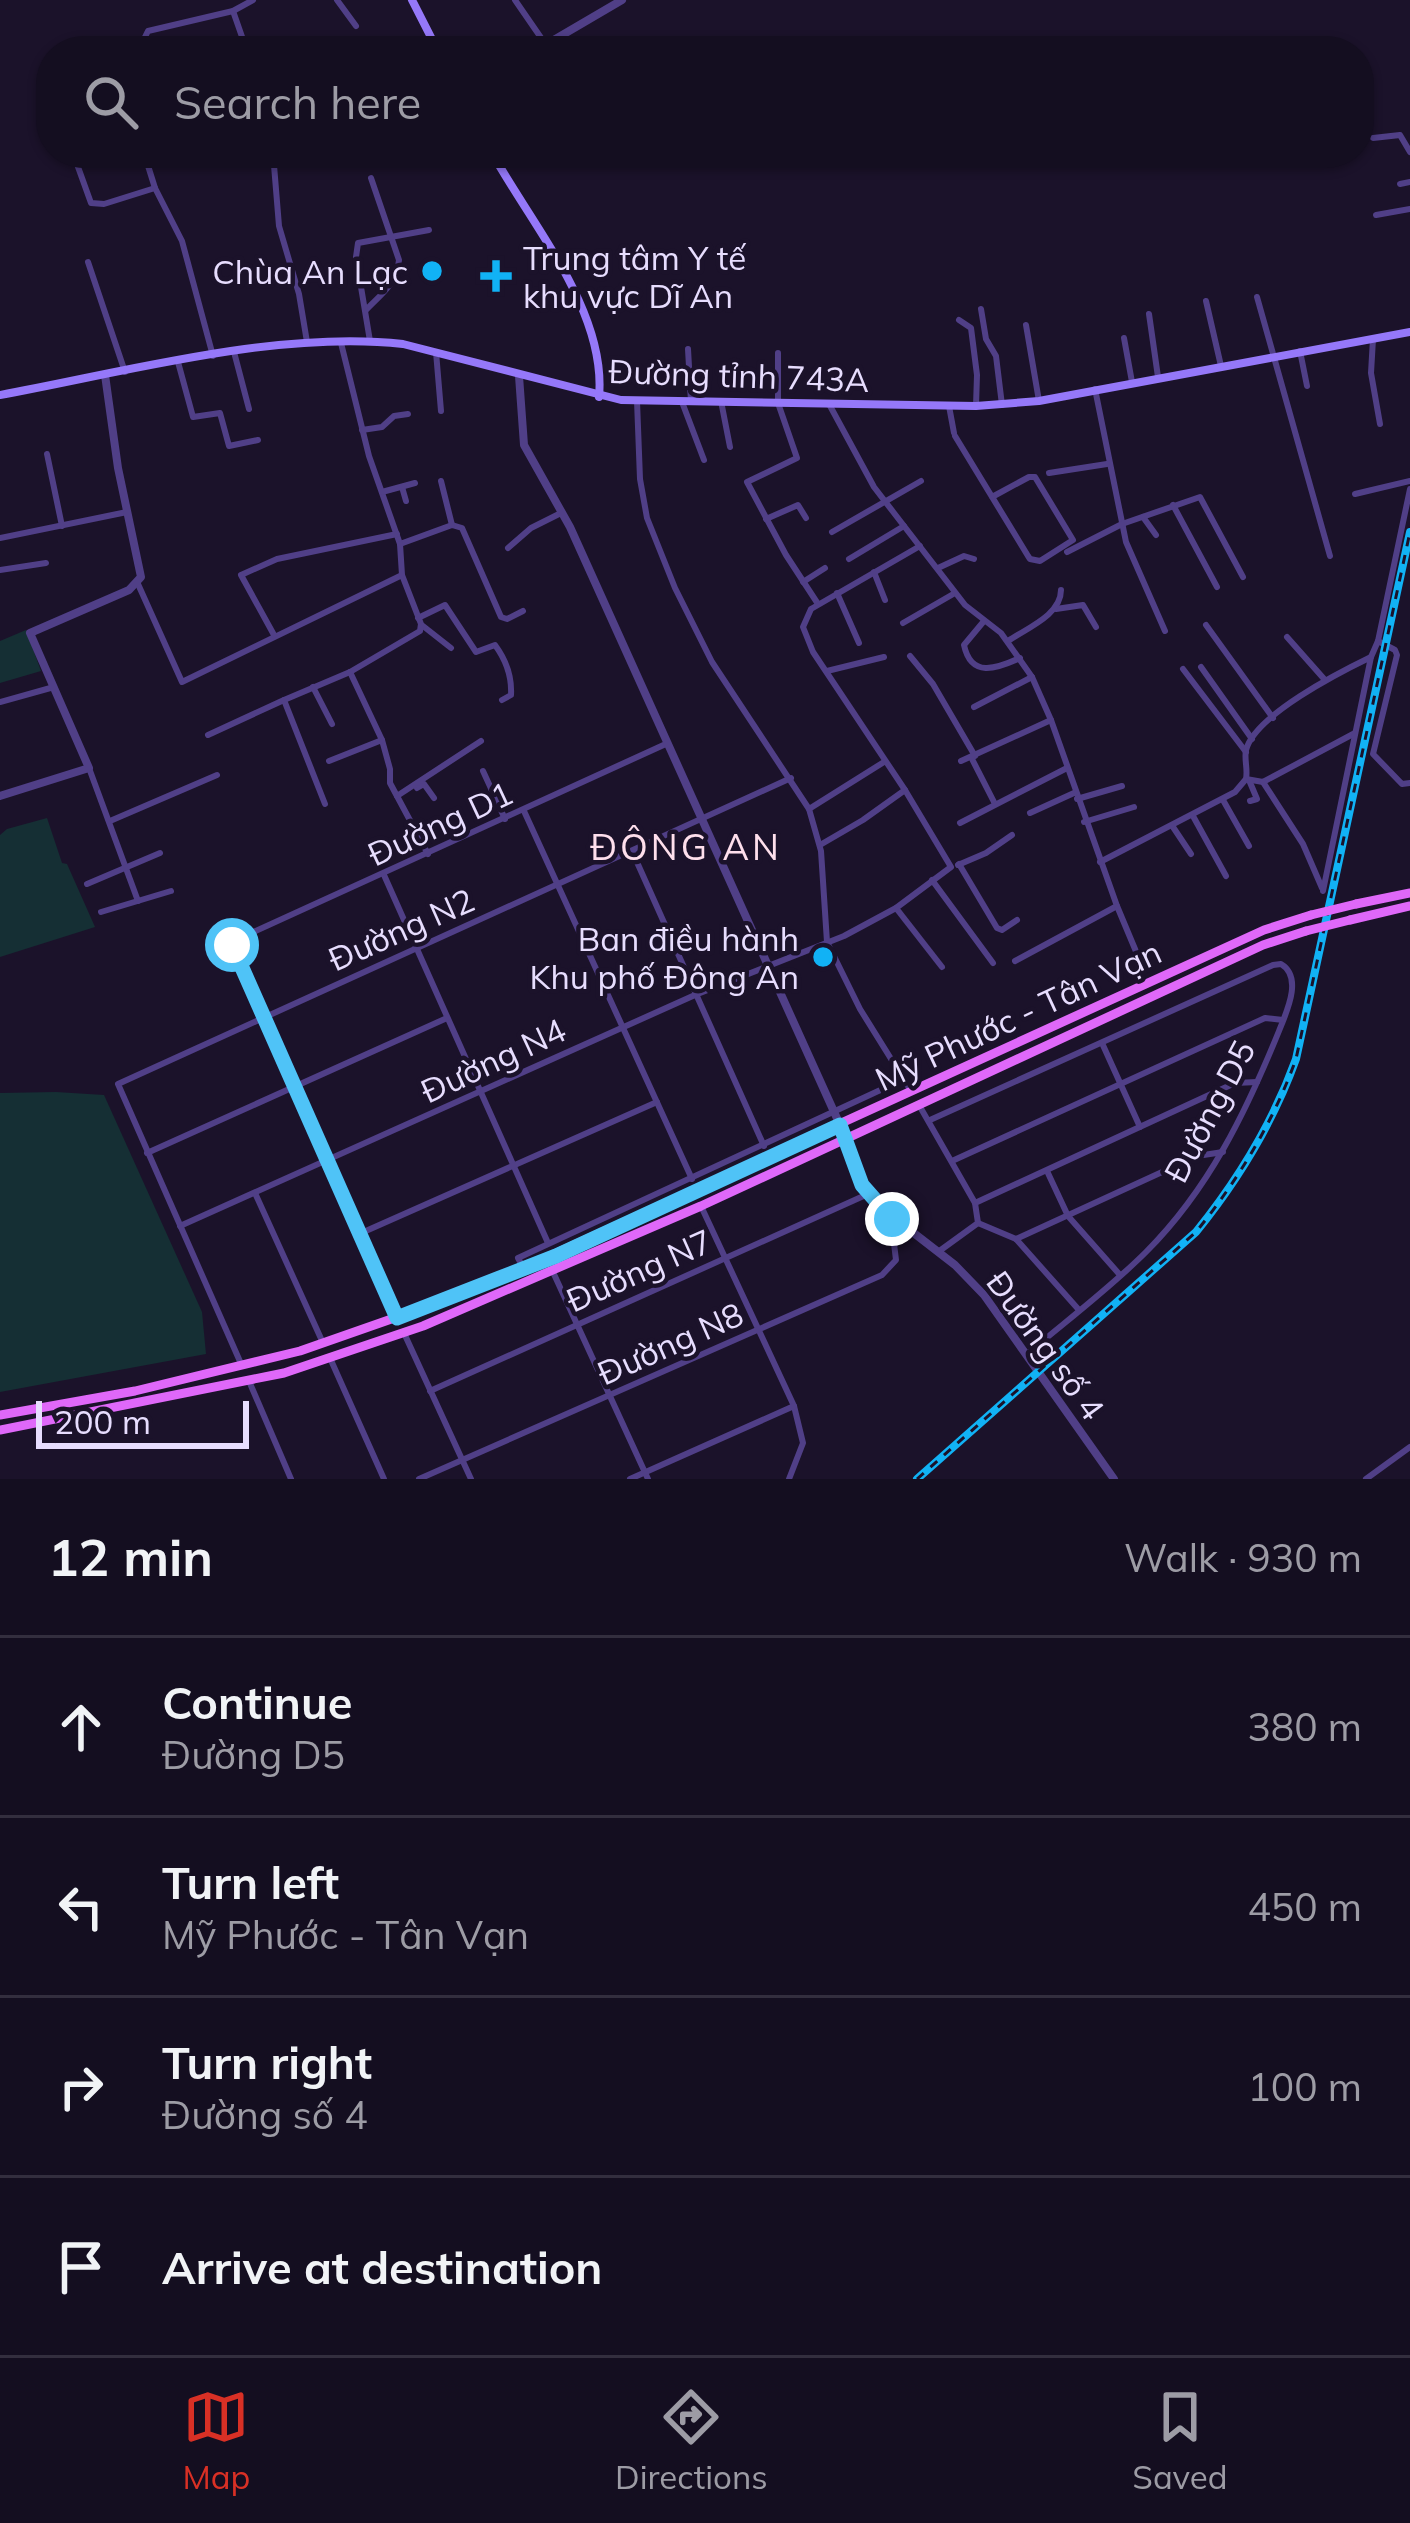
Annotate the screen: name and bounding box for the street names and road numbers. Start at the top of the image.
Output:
street label: Đường tỉnh 743A [608,350,870,400]
street label: Đường D1 [361,772,519,874]
street label: Đường N2 [322,879,480,979]
street label: Mỹ Phước - Tân Vạn [869,931,1167,1099]
street label: Đường N4 [414,1009,572,1111]
street label: Đường D5 [1155,1033,1263,1189]
street label: Đường N7 [560,1220,718,1320]
street label: Đường số 4 [978,1263,1114,1427]
street label: Đường N8 [591,1293,749,1393]

